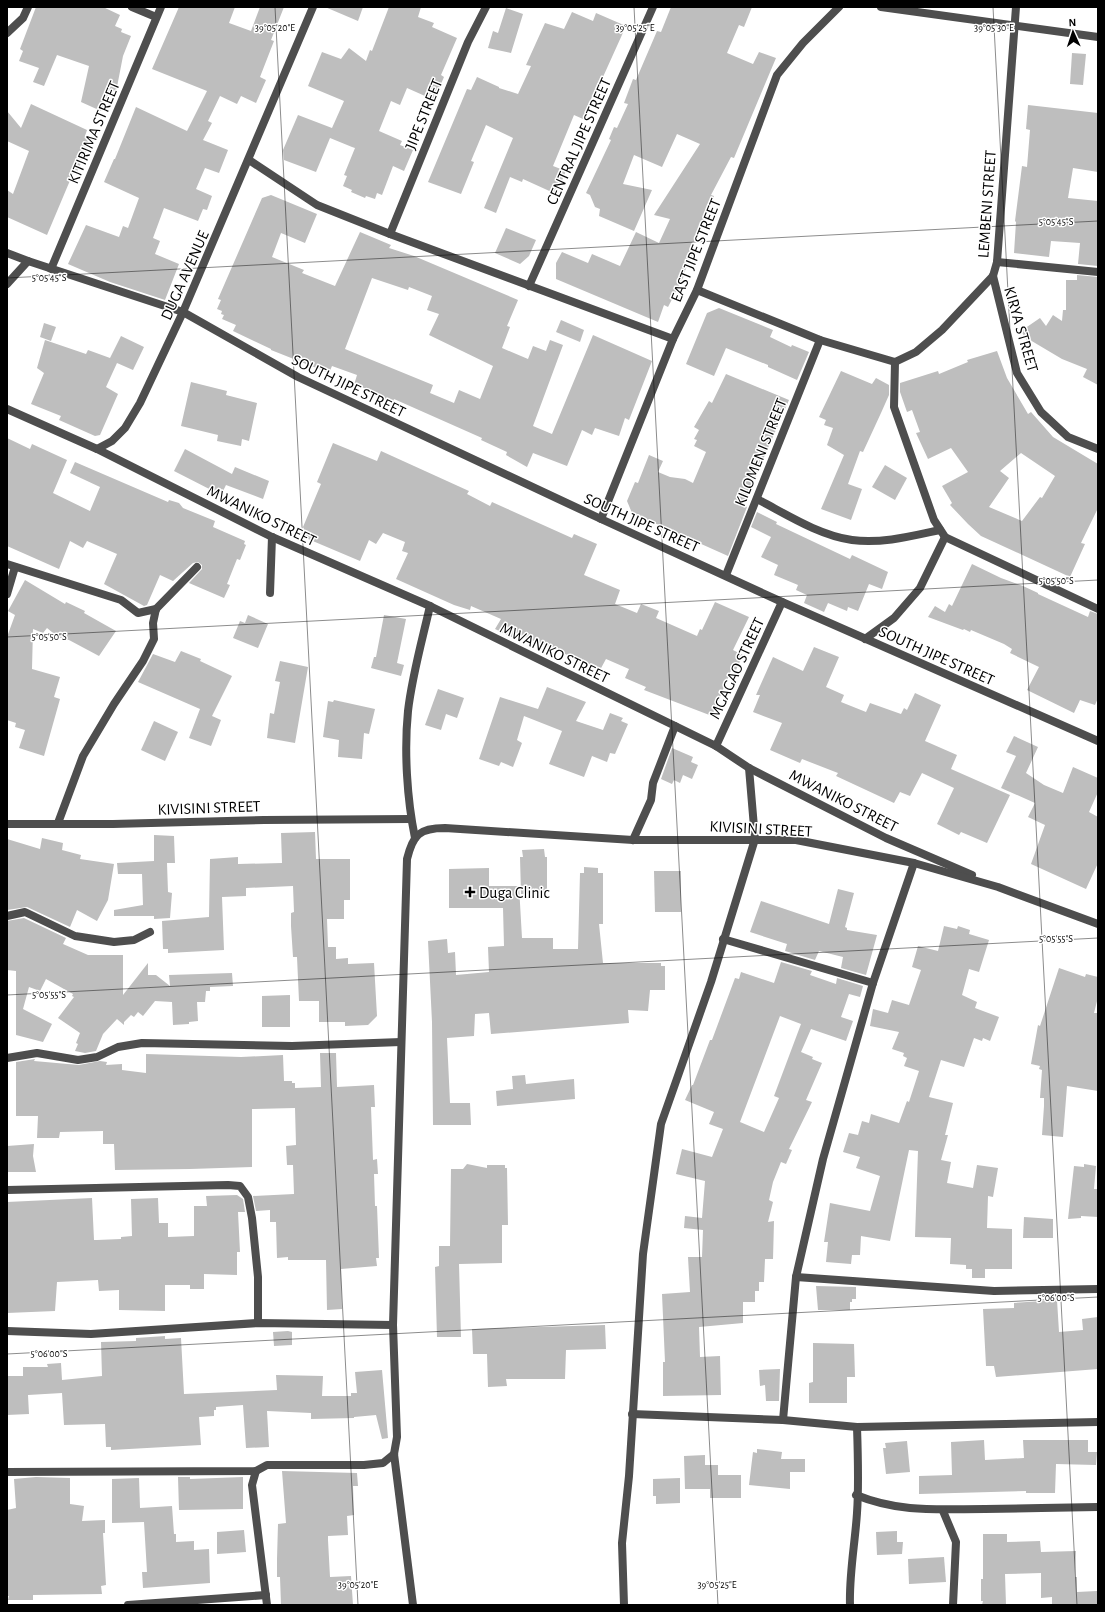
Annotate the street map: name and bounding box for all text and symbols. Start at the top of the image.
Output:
north arrow [1053,12,1093,52]
text: N [1068,17,1077,28]
text: 39°05'20"E [255,23,295,33]
text: 39°05'25"E [615,23,655,33]
text: 39°05'30"E [974,23,1014,33]
street label: CENTRAL JIPE STREET [544,75,614,207]
street label: JIPE STREET [402,76,445,152]
street label: KITIRIMA STREET [65,79,123,186]
street label: LEMBENI STREET [975,149,999,259]
street label: EAST JIPE STREET [668,196,724,304]
text: 5°05'45"S [1039,217,1074,227]
street label: DUGA AVENUE [158,228,212,323]
text: 5°05'45"S [32,273,67,283]
street label: KIRYA STREET [1001,285,1041,374]
street label: SOUTH JIPE STREET [289,351,408,420]
street label: KILOMENI STREET [732,396,790,509]
street label: MWANIKO STREET [204,483,319,549]
street label: SOUTH JIPE STREET [582,490,702,556]
text: 5°05'50"S [1038,576,1074,586]
street label: MGAGAO STREET [706,615,767,722]
street label: MWANIKO STREET [497,620,612,686]
street label: SOUTH JIPE STREET [877,623,997,689]
text: 5°05'50"S [31,632,67,642]
street label: MWANIKO STREET [787,767,900,835]
street label: KIVISINI STREET [157,798,261,818]
street label: KIVISINI STREET [709,818,813,840]
place label: Duga Clinic [479,885,550,901]
marker: Duga Clinic [464,886,476,898]
text: 5°05'55"S [1039,934,1073,944]
text: 5°05'55"S [32,990,66,1000]
text: 5°06'00"S [1038,1293,1075,1303]
text: 5°06'00"S [31,1349,68,1359]
text: 39°05'20"E [338,1580,378,1590]
text: 39°05'25"E [697,1580,737,1590]

